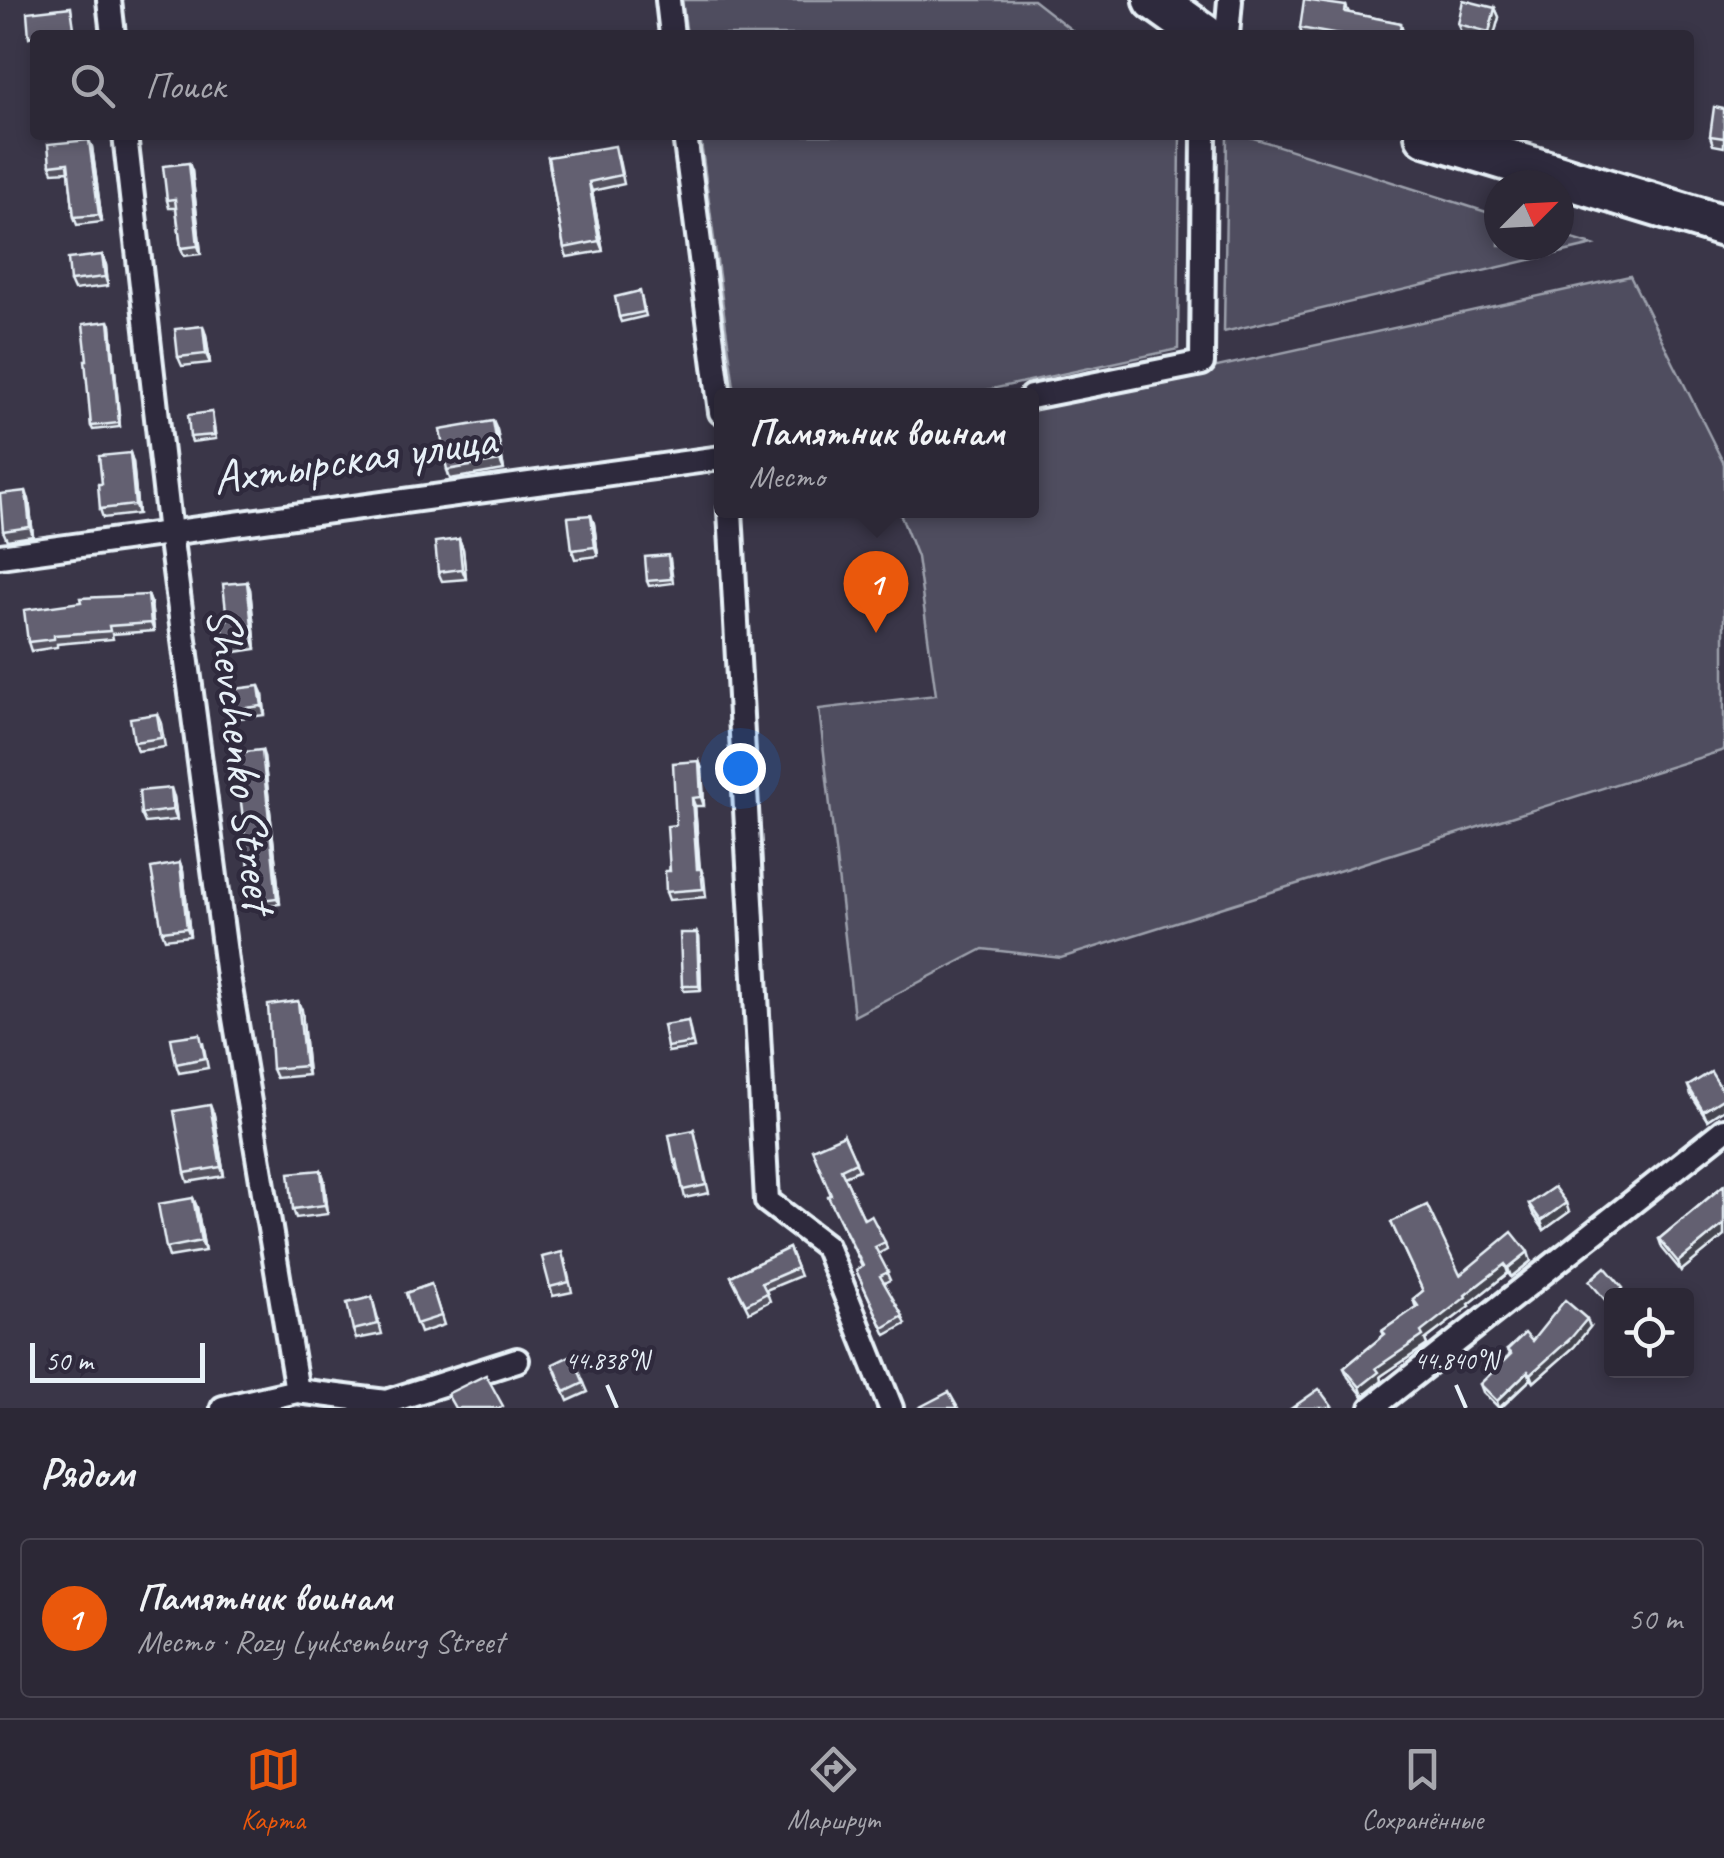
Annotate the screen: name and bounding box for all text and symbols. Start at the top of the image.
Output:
search box [30,30,1694,140]
icon: search [65,58,120,113]
text: Поиск [145,62,225,109]
north arrow [1484,170,1574,260]
popup [714,388,1039,518]
street label: Ахтырская улица [209,408,502,507]
text: Памятник воинам [749,409,1004,456]
text: Место [749,456,825,497]
pin: 1 [844,550,908,633]
street label: Shevchenko Street [194,604,291,921]
your location [715,743,766,794]
map controls [1604,1288,1694,1378]
button: locate [1604,1288,1694,1378]
scale bar [30,1338,205,1382]
text: 50 m [45,1343,93,1378]
text: 44.838°N [565,1345,653,1377]
text: 44.840°N [1414,1345,1502,1377]
text: Рядом [40,1447,134,1500]
text: Памятник воинам [137,1574,392,1621]
text: 1 [67,1598,82,1639]
text: 50 m [1628,1598,1682,1639]
text: Место · Rozy Lyuksemburg Street [137,1621,504,1662]
tab: Карта [241,1742,305,1837]
tab: Маршрут [787,1742,879,1837]
tab: Сохранённые [1361,1742,1483,1837]

